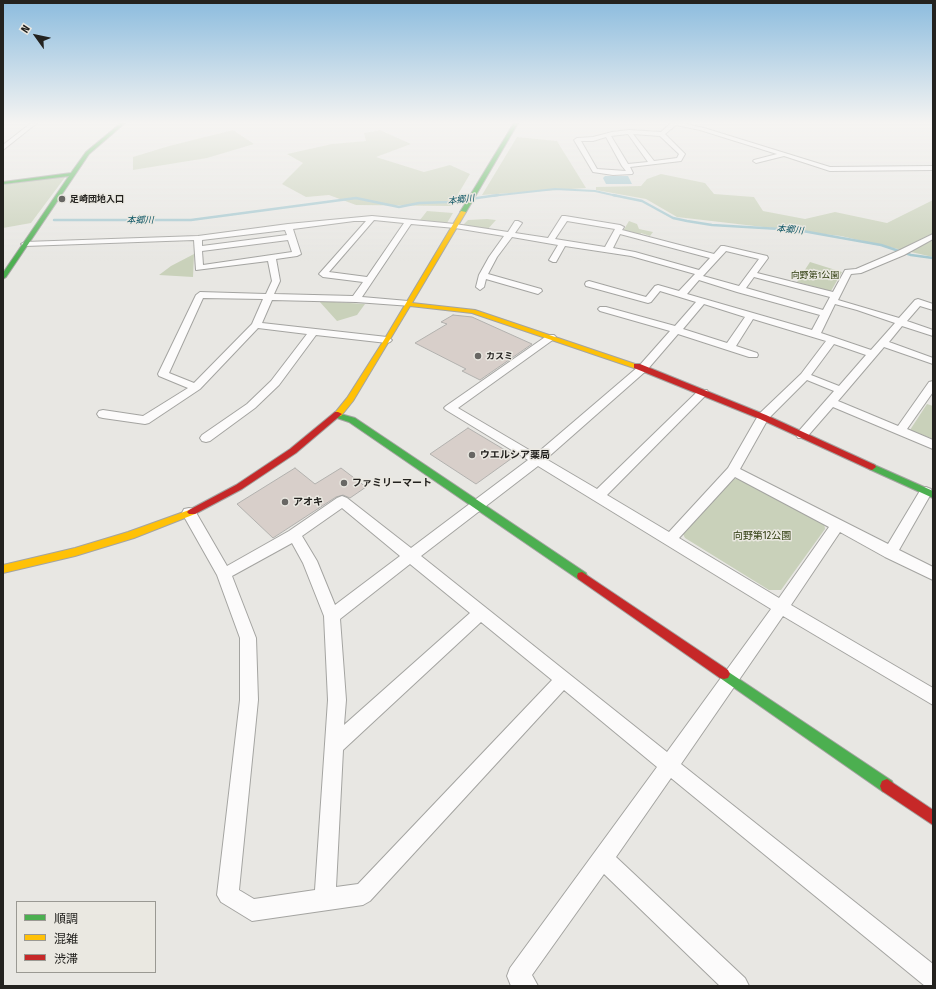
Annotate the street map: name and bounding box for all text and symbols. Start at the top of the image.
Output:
north arrow [16,16,56,56]
text: N [18,23,33,35]
water label: 本郷川 [447,193,475,207]
marker: 足崎団地入口 [57,194,67,204]
place label: 足崎団地入口 [70,194,124,204]
water label: 本郷川 [127,215,153,225]
water label: 本郷川 [776,223,804,237]
park label: 向野第1公園 [791,270,839,280]
marker: カスミ [473,351,483,361]
place label: カスミ [486,351,513,361]
place label: ウエルシア薬局 [480,449,550,461]
marker: ウエルシア薬局 [467,450,477,460]
place label: ファミリーマート [352,477,432,489]
marker: ファミリーマート [339,478,349,488]
place label: アオキ [293,496,323,508]
marker: アオキ [280,497,290,507]
park label: 向野第12公園 [733,530,791,542]
legend [16,901,156,973]
text: 順調 [54,912,78,926]
text: 混雑 [54,932,78,946]
text: 渋滞 [54,952,78,966]

